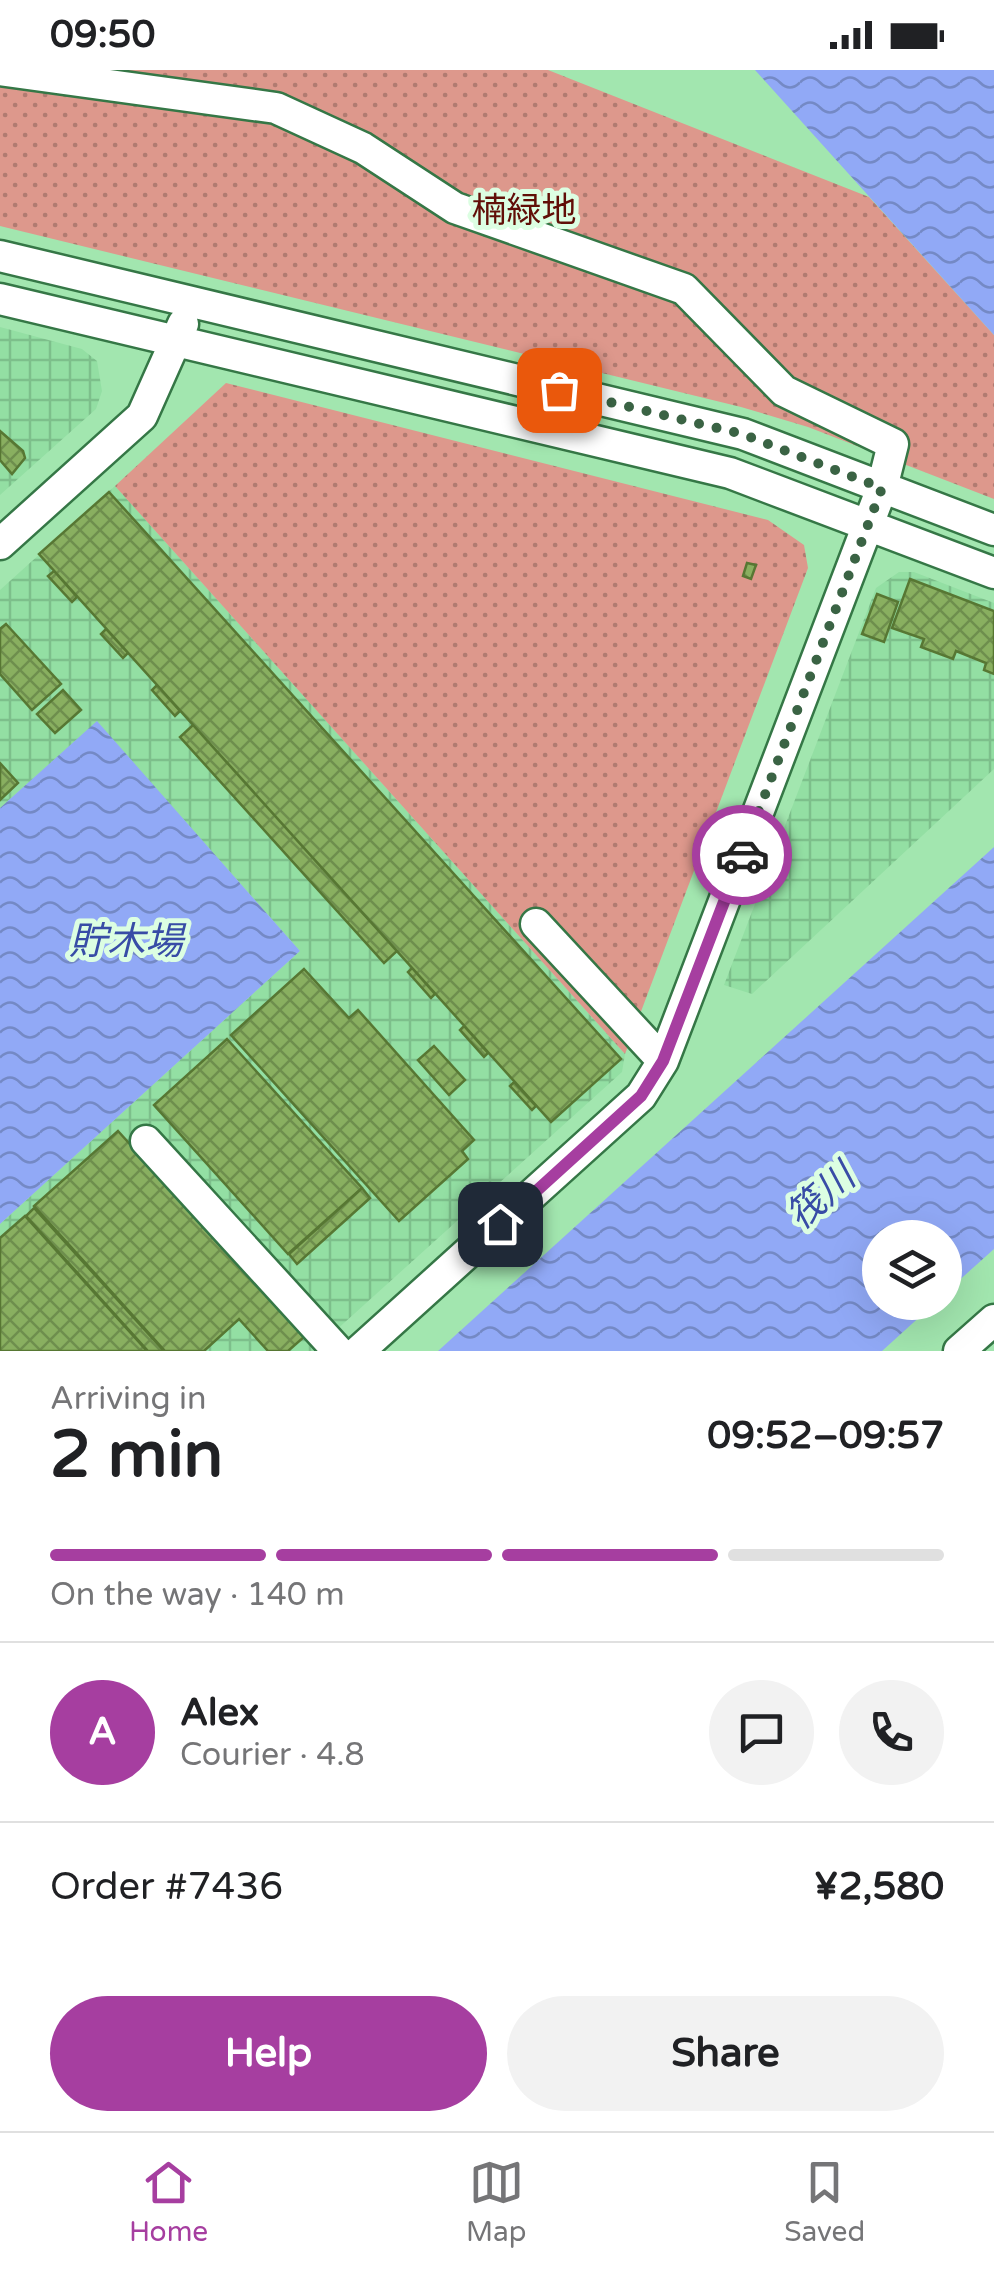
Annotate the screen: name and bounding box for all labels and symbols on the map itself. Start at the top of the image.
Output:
park label: 楠緑地 [471,190,577,232]
pin [517,348,602,433]
courier [692,805,792,905]
water label: 貯木場 [69,919,187,965]
water label: 筏川 [777,1152,868,1240]
pin [458,1182,543,1267]

